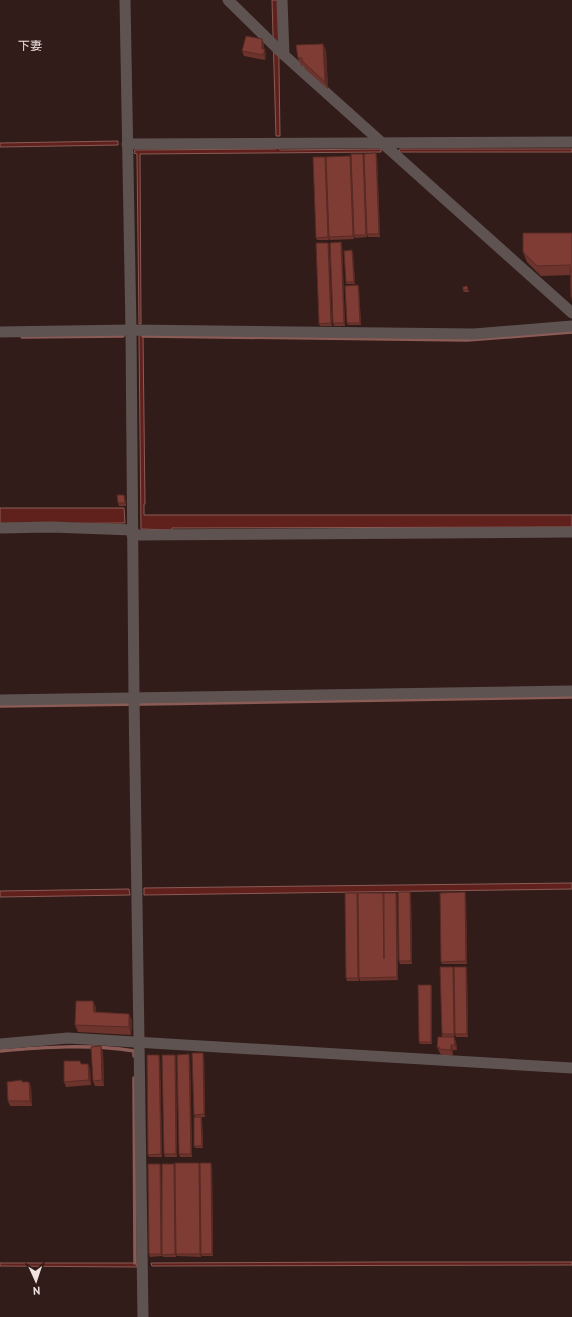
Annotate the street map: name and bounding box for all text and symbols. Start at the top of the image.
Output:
district label: 下妻 [18,38,42,53]
north arrow [16,1261,56,1301]
text: N [33,1284,41,1298]

